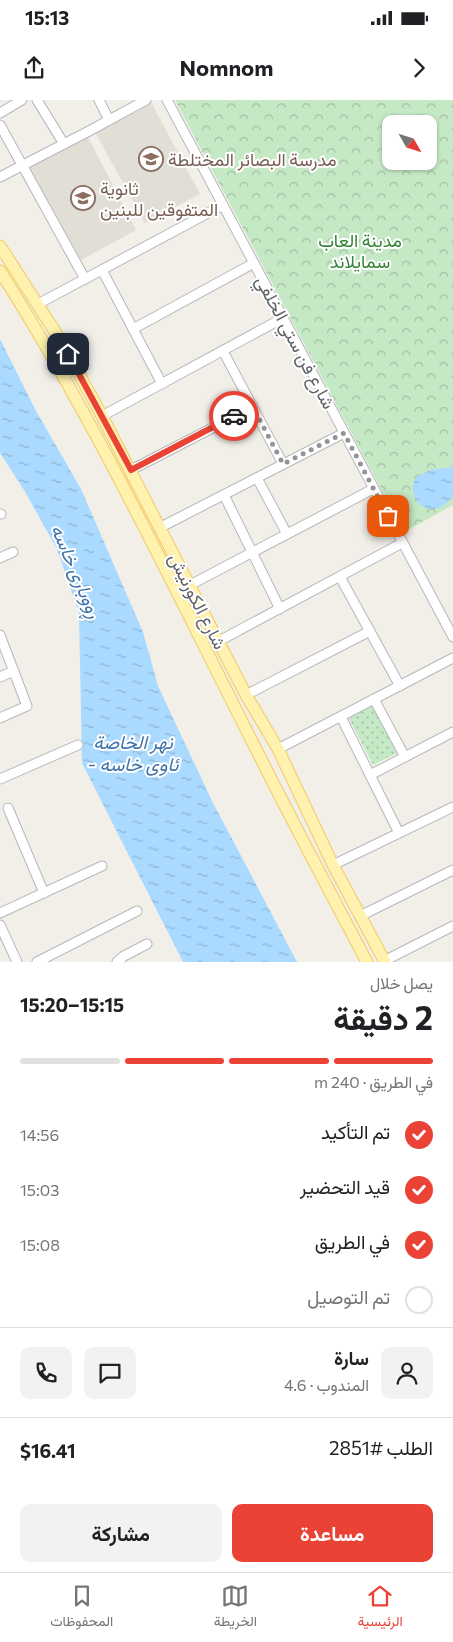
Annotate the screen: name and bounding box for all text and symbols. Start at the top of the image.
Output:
text: 15:13 [25,6,69,29]
icon: share [20,54,48,82]
text: Nomnom [180,54,273,81]
icon: forward [405,54,433,82]
north arrow [382,115,438,170]
map controls [382,115,437,170]
school or university icon: مدرسة البصائر المختلطة [138,146,164,172]
place label: مدرسة البصائر المختلطة [168,148,337,171]
place label: ثانوية المتفوقين للبنين [100,177,218,221]
school or university icon: ثانوية المتفوقين للبنين [70,185,96,211]
park label: مدينة العاب سمايلاند [318,229,402,272]
street label: شارع فن ستي الخلفي [247,271,340,415]
pin [47,333,89,375]
icon: home [54,340,82,368]
courier [209,391,259,441]
icon: car [220,402,248,430]
pin [367,495,409,537]
icon: bag [374,502,402,530]
water label: ڕووباری خاسە [42,521,107,624]
street label: شارع الكورنيش [163,549,232,654]
water label: نهر الخاصة - ئاوی خاسە [88,730,180,776]
text: يصل خلال [370,973,433,992]
text: 15:15–15:20 [20,993,124,1016]
text: 2 دقيقة [333,997,433,1037]
text: في الطريق · 240 m [314,1072,433,1091]
text: تم التأكيد [321,1120,390,1143]
icon: check [405,1121,433,1149]
text: 14:56 [20,1125,59,1144]
text: قيد التحضير [300,1175,390,1198]
icon: check [405,1176,433,1204]
text: 15:03 [20,1180,59,1199]
text: في الطريق [315,1230,390,1253]
icon: check [405,1231,433,1259]
text: 15:08 [20,1235,60,1254]
text: تم التوصيل [307,1285,390,1308]
text: سارة [334,1346,369,1369]
button: phone [20,1347,72,1399]
button: chat [84,1347,136,1399]
button: person [381,1347,433,1399]
text: المندوب · 4.6 [284,1375,369,1394]
text: الطلب #2851 [329,1436,433,1459]
text: $16.41 [20,1439,76,1462]
button: مشاركة [20,1504,222,1562]
button: مساعدة [232,1504,433,1562]
tab: المحفوظات [50,1582,113,1634]
tab: الخريطة [214,1582,257,1634]
tab: الرئيسية [358,1582,403,1634]

